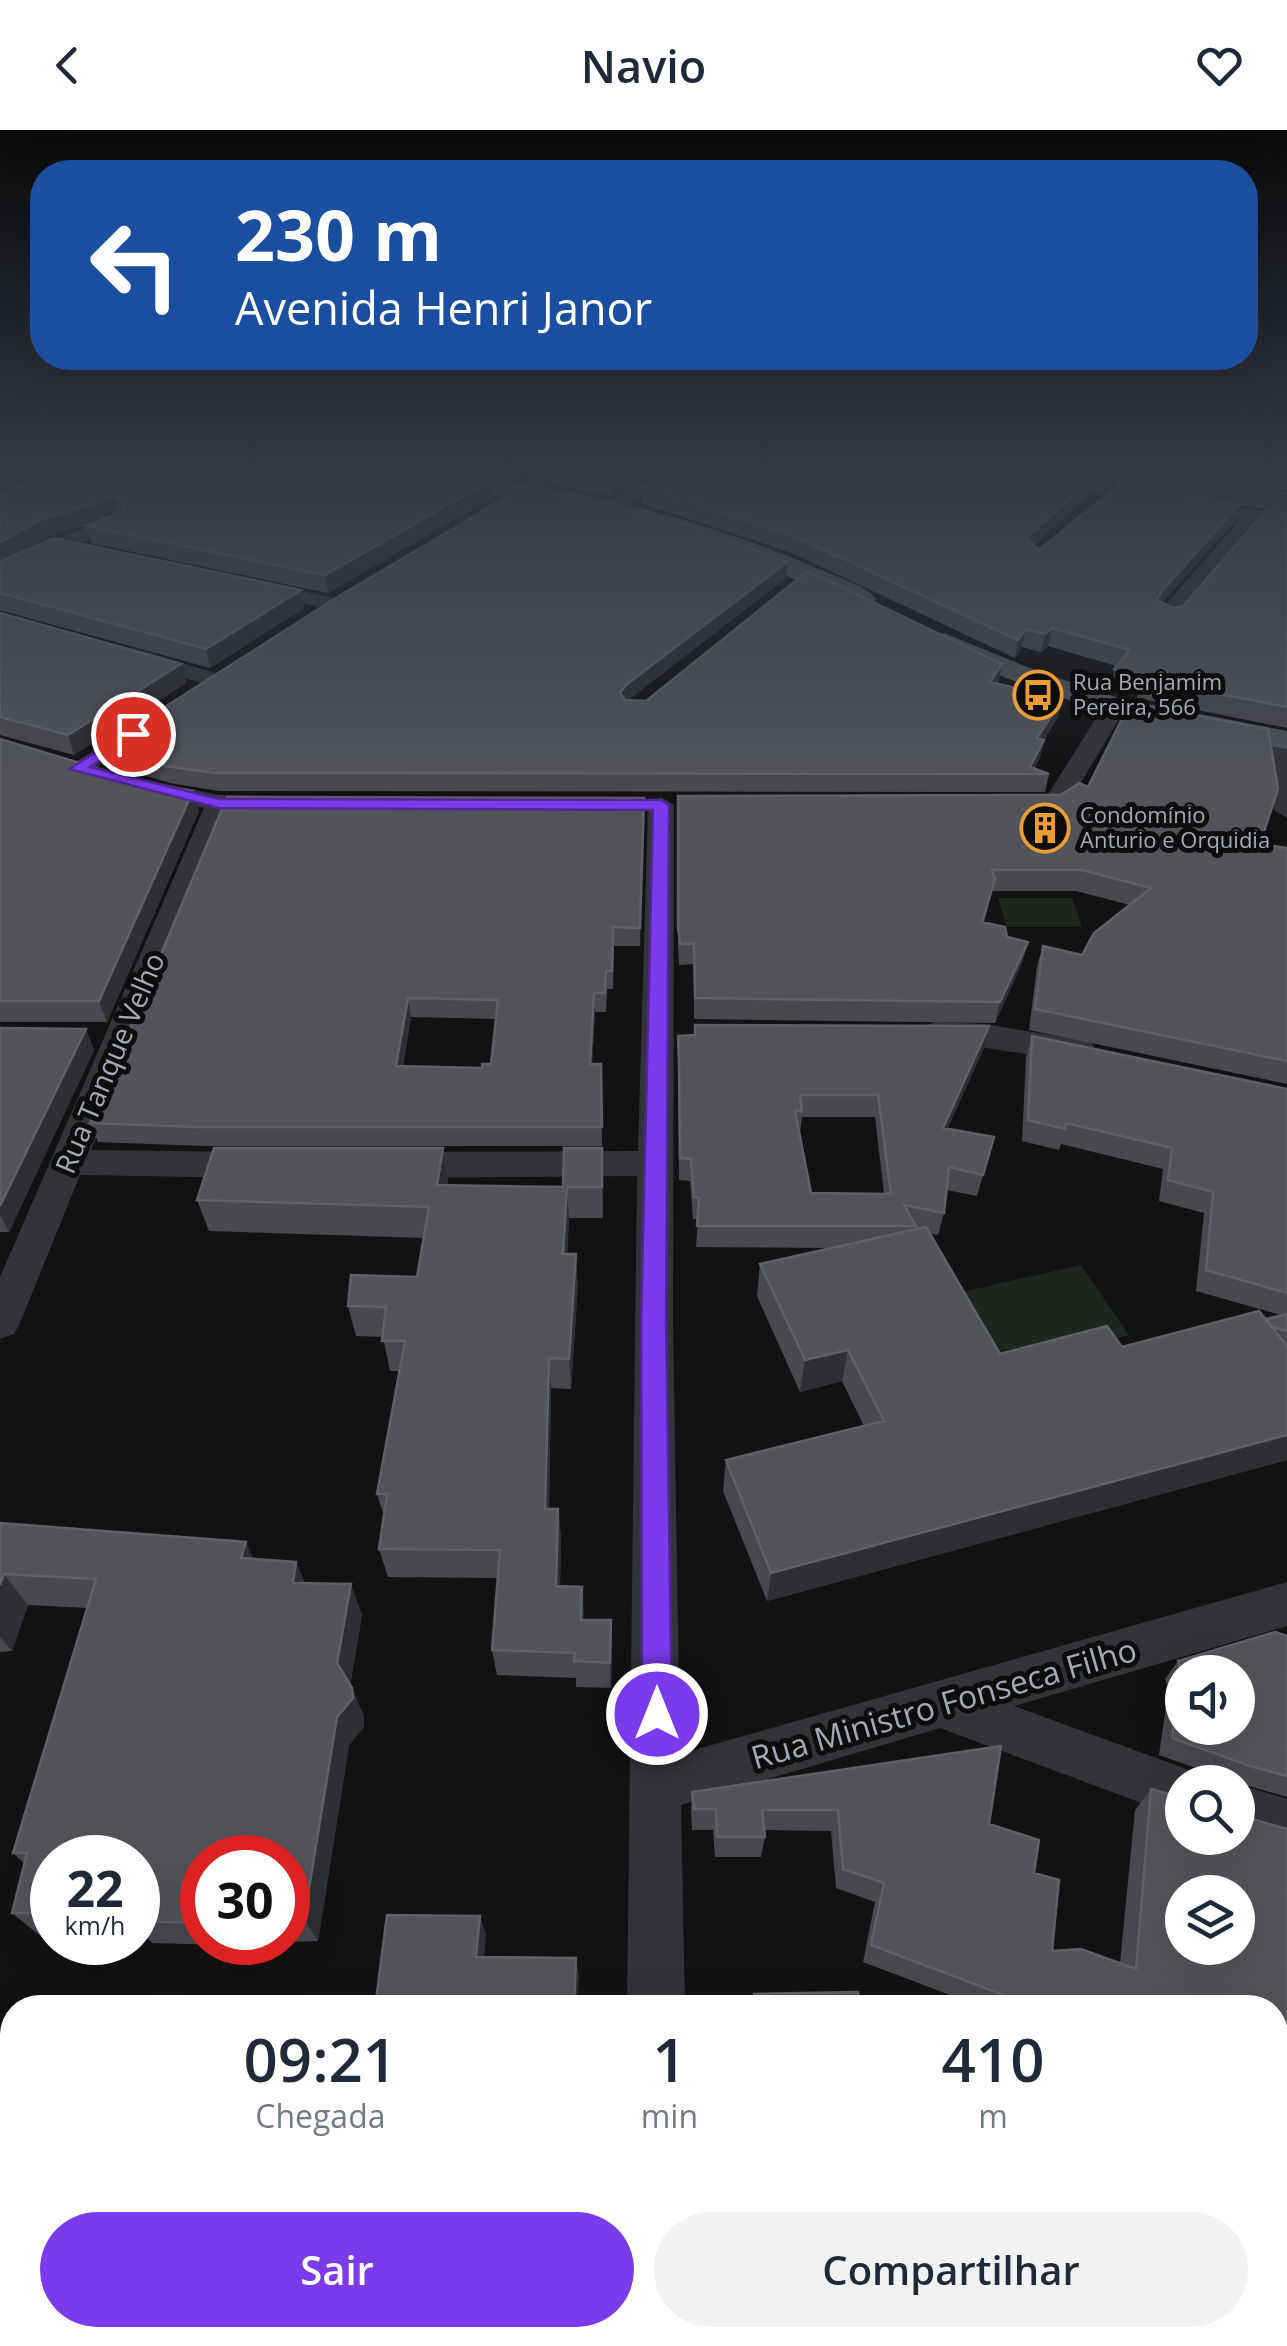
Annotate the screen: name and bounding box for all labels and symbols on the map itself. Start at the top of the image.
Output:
place label: Rua Benjamim Pereira, 566 [1073,666,1222,721]
bus stop icon: Rua Benjamim Pereira, 566 [1012,669,1064,721]
pin [91,692,176,777]
place label: Condomínio Anturio e Orquidia [1080,799,1270,854]
building icon: Condomínio Anturio e Orquidia [1019,802,1071,854]
street label: Rua Tanque Velho [45,946,173,1179]
street label: Rua Ministro Fonseca Filho [746,1627,1141,1778]
position arrow [605,1662,709,1766]
speed limit sign: 30 [180,1835,310,1965]

